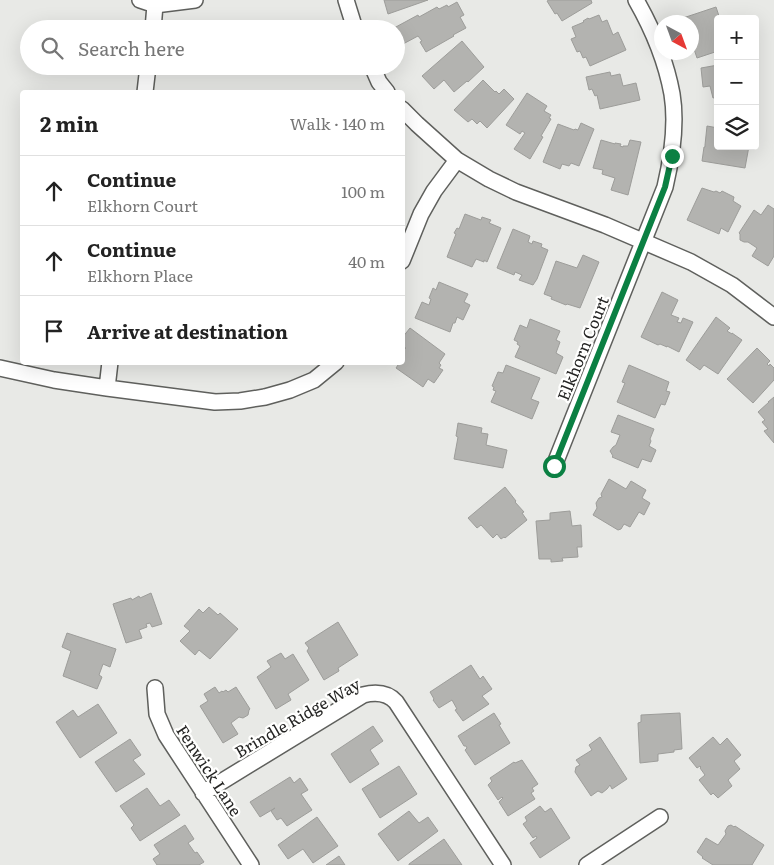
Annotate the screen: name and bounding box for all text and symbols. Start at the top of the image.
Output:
north arrow [654,15,699,60]
map controls [714,15,759,150]
button: + [714,15,759,60]
search box [20,20,405,75]
icon: search [38,34,66,62]
text: Search here [78,34,185,62]
button: − [714,60,759,105]
button: layers [714,105,759,150]
text: 2 min [40,107,99,138]
text: Walk · 140 m [290,111,385,135]
route end [661,145,684,168]
text: Continue [87,165,176,193]
icon: ahead [40,177,68,205]
text: 100 m [341,179,385,203]
text: Elkhorn Court [87,193,198,217]
text: Continue [87,235,176,263]
icon: ahead [40,247,68,275]
text: 40 m [348,249,385,273]
text: Elkhorn Place [87,263,193,287]
street label: Elkhorn Court [550,292,614,404]
icon: arrive [40,317,68,345]
text: Arrive at destination [87,317,288,345]
route start [543,455,566,478]
street label: Brindle Ridge Way [230,671,365,763]
street label: Fenwick Lane [171,720,249,820]

